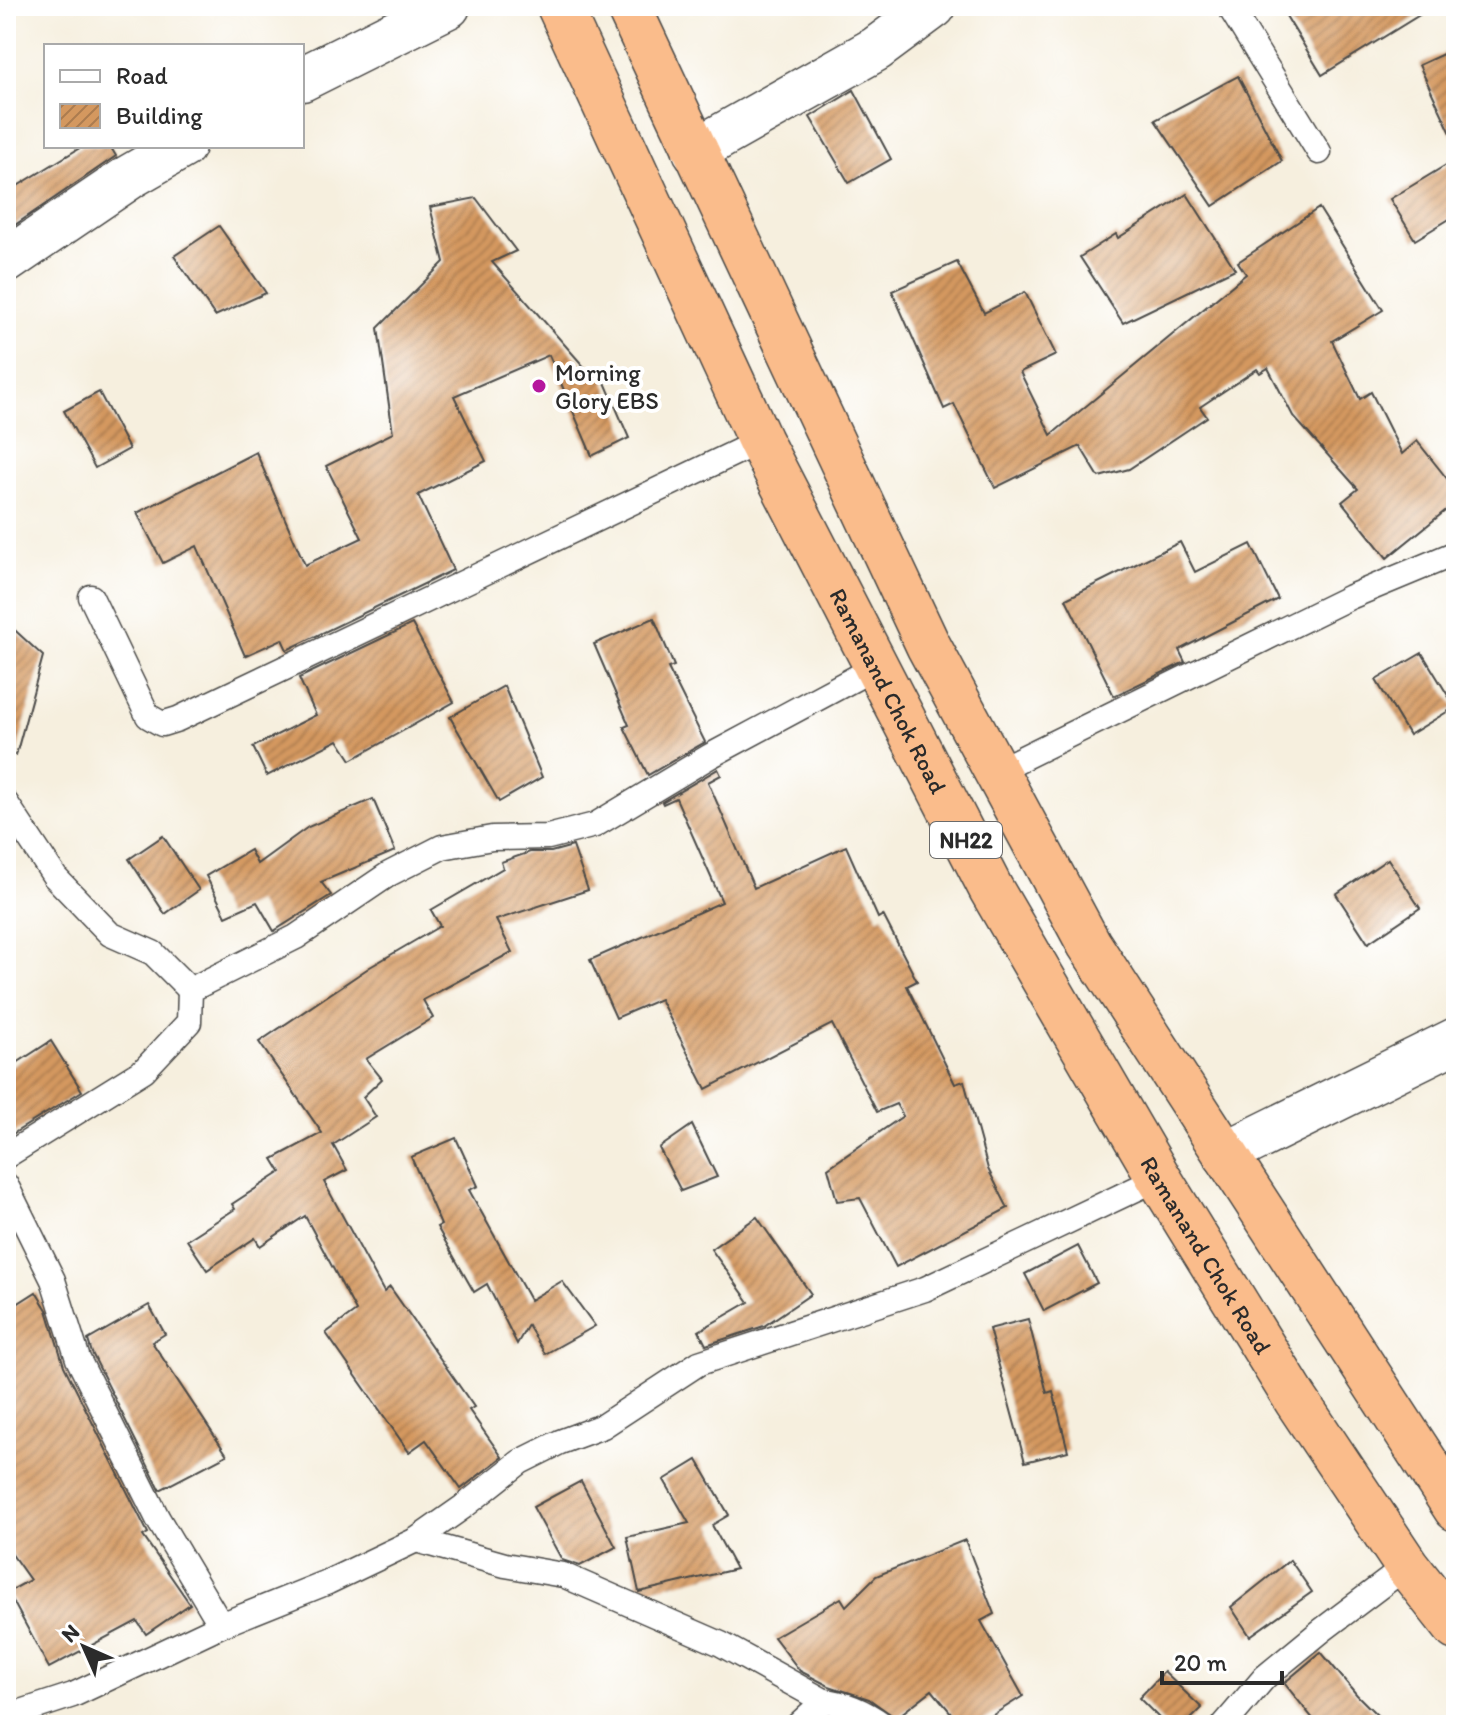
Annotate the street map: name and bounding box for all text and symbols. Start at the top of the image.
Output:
legend [44,44,304,148]
text: Road [116,61,168,90]
text: Building [116,101,203,130]
place label: Morning Glory EBS [555,358,659,415]
marker: Morning Glory EBS [530,377,548,395]
street label: Ramanand Chok Road [824,583,954,798]
road number: NH22 [930,822,1002,858]
street label: Ramanand Chok Road [1135,1151,1279,1359]
north arrow [44,1607,124,1687]
text: N [55,1618,85,1648]
scale bar [1162,1635,1282,1685]
text: 20 m [1174,1648,1227,1677]

